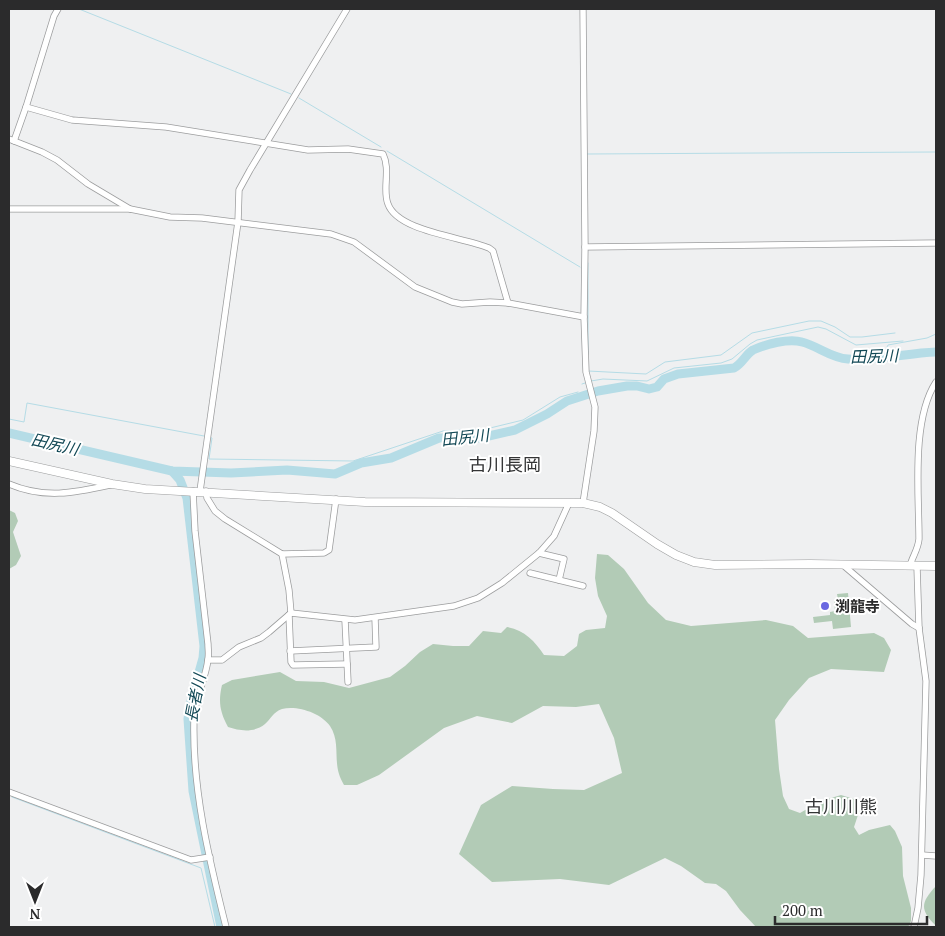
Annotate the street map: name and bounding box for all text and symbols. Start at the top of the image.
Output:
water label: 田尻川 [850,344,900,368]
water label: 田尻川 [440,423,492,450]
water label: 田尻川 [29,428,83,461]
district label: 古川長岡 [469,452,541,476]
place label: 渕龍寺 [835,596,880,616]
marker: 渕龍寺 [819,600,831,612]
water label: 長者川 [180,670,211,724]
district label: 古川川熊 [805,794,877,818]
north arrow [10,876,60,926]
scale bar [775,894,928,926]
text: 200 m [782,900,823,920]
text: N [29,905,40,924]

